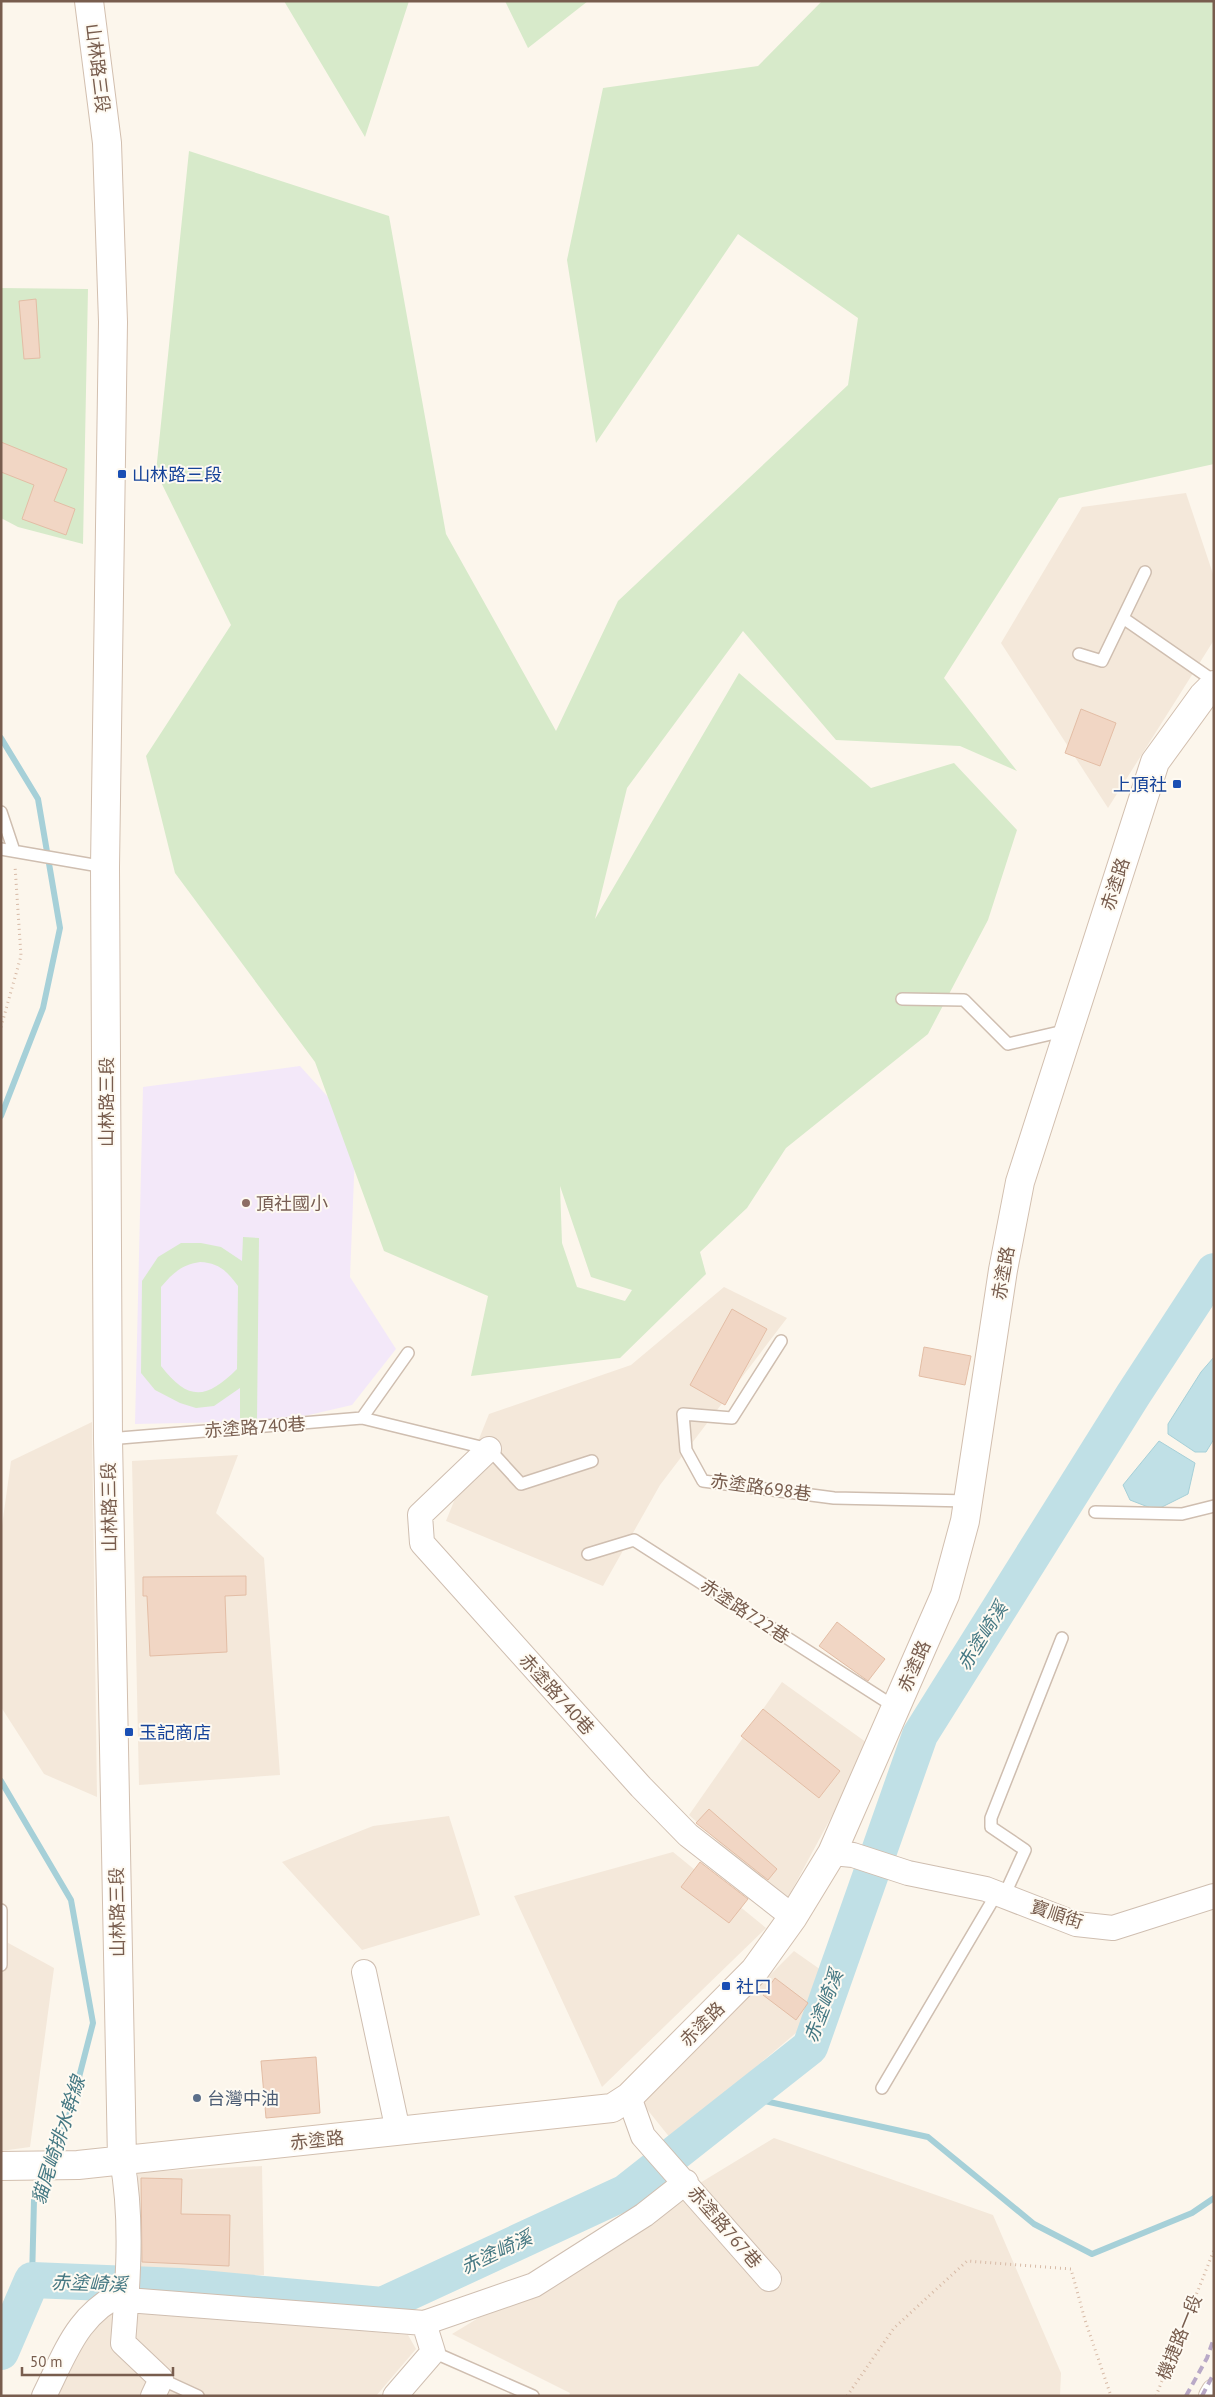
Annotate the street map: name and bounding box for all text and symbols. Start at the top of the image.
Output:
street label: 山林路三段 [81,22,115,114]
place label: 山林路三段 [132,463,222,486]
marker: 山林路三段 [116,468,128,480]
place label: 上頂社 [1113,773,1167,796]
marker: 上頂社 [1171,778,1183,790]
street label: 赤塗路 [1096,855,1134,913]
street label: 山林路三段 [95,1057,118,1147]
place label: 頂社國小 [256,1192,328,1215]
marker: 頂社國小 [240,1197,252,1209]
street label: 赤塗路 [987,1244,1019,1302]
street label: 赤塗路740巷 [204,1412,306,1442]
street label: 山林路三段 [97,1462,121,1552]
street label: 赤塗路698巷 [709,1469,813,1505]
street label: 赤塗路722巷 [696,1574,794,1648]
water label: 赤塗崎溪 [952,1595,1014,1675]
street label: 赤塗路 [893,1637,935,1695]
street label: 赤塗路740巷 [515,1649,599,1739]
place label: 玉記商店 [139,1721,211,1744]
marker: 玉記商店 [123,1726,135,1738]
street label: 山林路三段 [105,1867,129,1957]
street label: 寶順街 [1028,1895,1086,1933]
water label: 赤塗崎溪 [798,1963,849,2046]
place label: 社口 [736,1975,772,1998]
marker: 社口 [720,1980,732,1992]
street label: 赤塗路 [675,1997,729,2051]
water label: 貓尾崎排水幹線 [26,2071,91,2207]
place label: 台灣中油 [207,2087,279,2110]
marker: 台灣中油 [191,2092,203,2104]
street label: 赤塗路 [289,2126,345,2154]
street label: 赤塗路767巷 [683,2181,767,2273]
water label: 赤塗崎溪 [456,2224,538,2279]
water label: 赤塗崎溪 [51,2270,130,2296]
street label: 機捷路一段 [1151,2291,1207,2383]
scale bar [22,2344,174,2376]
text: 50 m [30,2352,63,2371]

